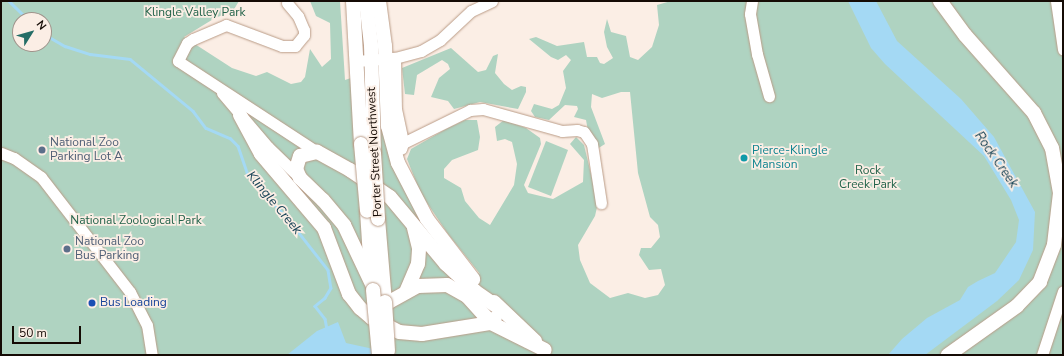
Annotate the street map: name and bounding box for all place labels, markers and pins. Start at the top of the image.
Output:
place label: National Zoo Parking Lot A [50,136,123,164]
place label: Pierce-Klingle Mansion [752,144,828,172]
marker: National Zoo Parking Lot A [37,145,47,155]
marker: Pierce-Klingle Mansion [739,153,749,163]
place label: National Zoo Bus Parking [75,235,144,263]
marker: National Zoo Bus Parking [62,244,72,254]
place label: Bus Loading [100,296,167,310]
marker: Bus Loading [87,298,97,308]

